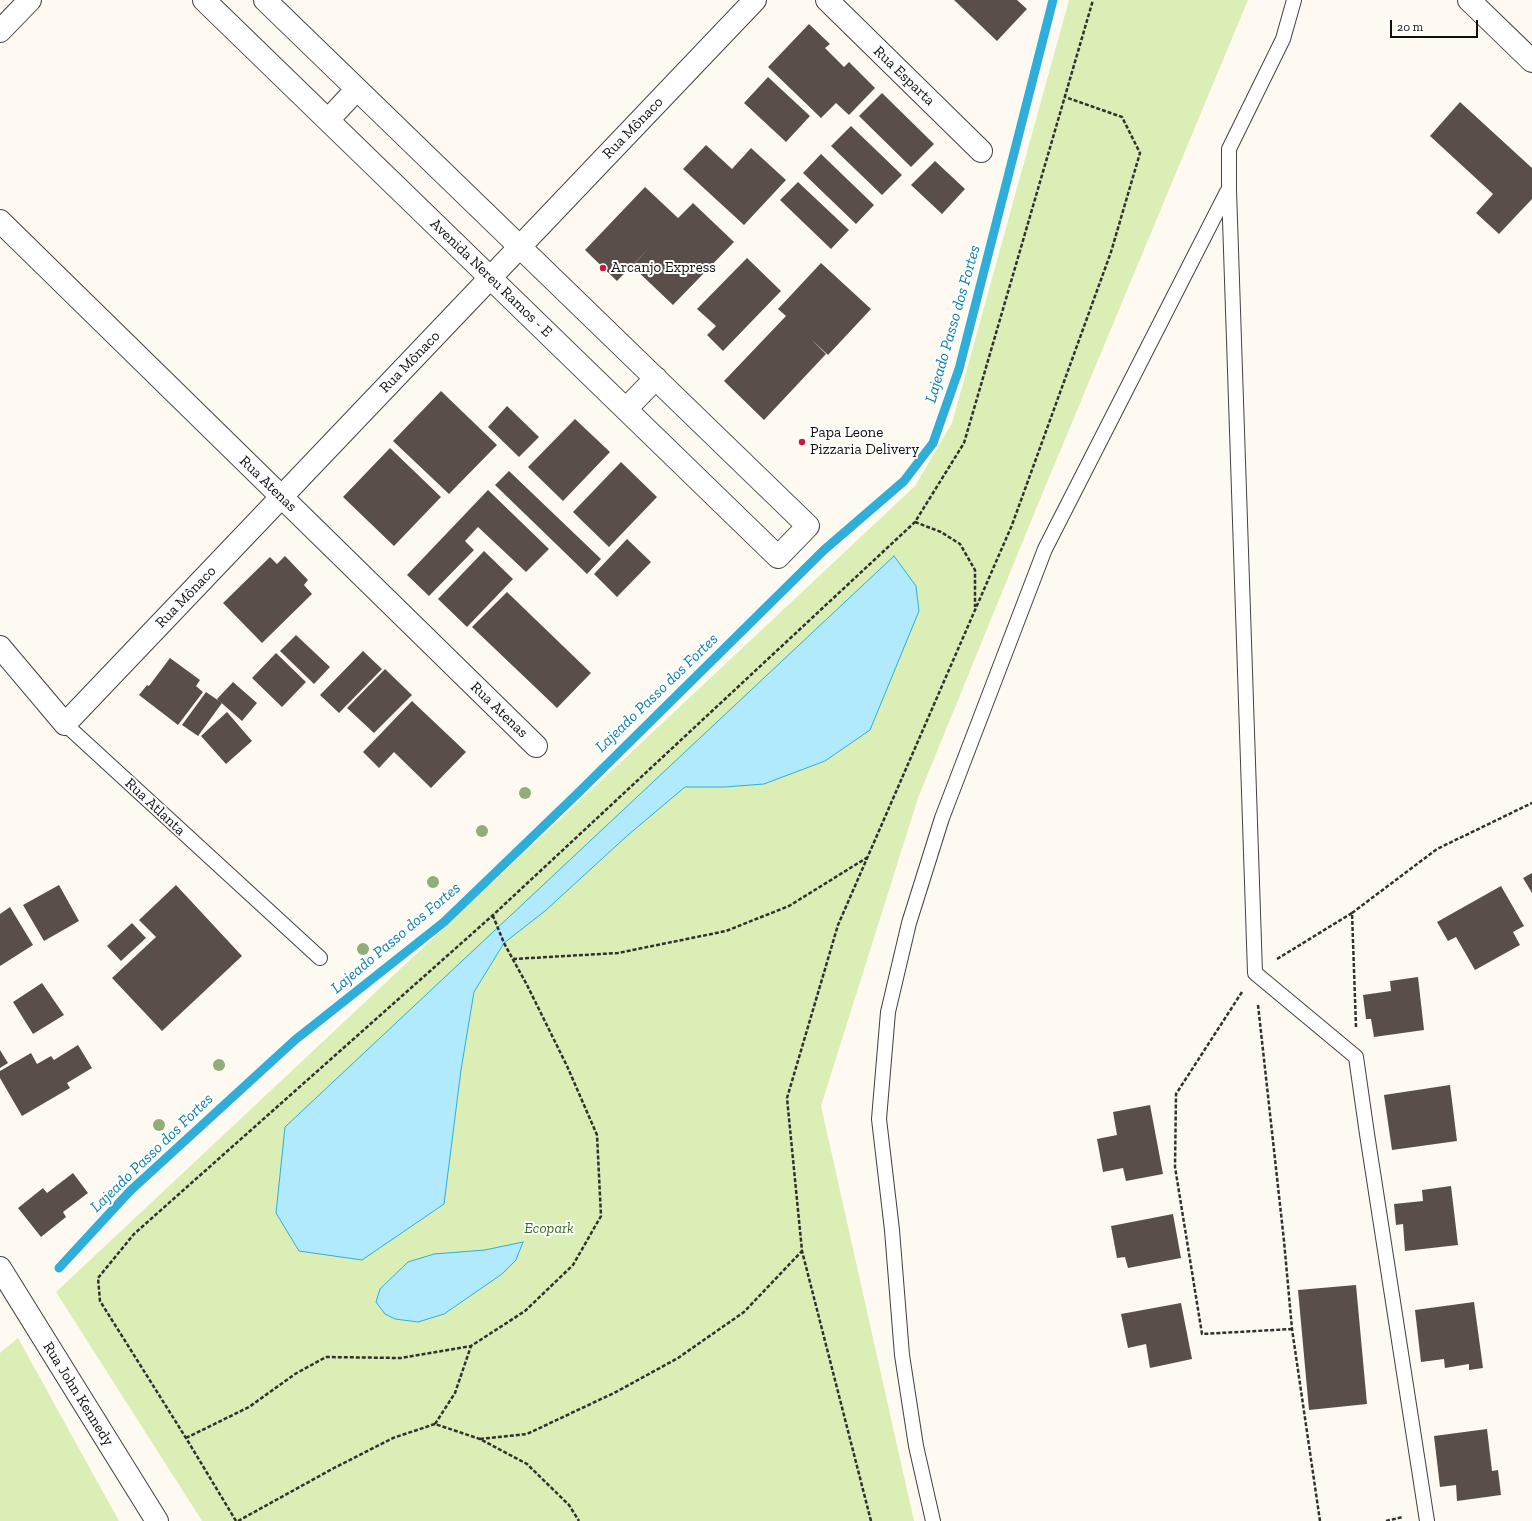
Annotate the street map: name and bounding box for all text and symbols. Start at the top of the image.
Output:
scale bar [1392,12,1480,38]
text: 20 m [1397,20,1423,34]
street label: Rua Esparta [870,42,938,110]
street label: Rua Mônaco [599,93,667,163]
street label: Avenida Nereu Ramos - E [426,215,556,341]
water label: Lajeado Passo dos Fortes [921,243,985,405]
place label: Arcanjo Express [611,259,716,277]
marker: Arcanjo Express [598,263,608,273]
street label: Rua Mônaco [376,327,444,397]
place label: Papa Leone Pizzaria Delivery [810,424,919,459]
marker: Papa Leone Pizzaria Delivery [797,437,807,447]
street label: Rua Atenas [236,452,300,516]
street label: Rua Mônaco [152,562,220,632]
water label: Lajeado Passo dos Fortes [592,629,722,757]
street label: Rua Atenas [467,678,531,742]
street label: Rua Atlanta [121,774,189,840]
water label: Lajeado Passo dos Fortes [327,878,465,998]
water label: Lajeado Passo dos Fortes [87,1089,217,1217]
park label: Ecopark [524,1220,574,1238]
street label: Rua John Kennedy [39,1339,117,1449]

